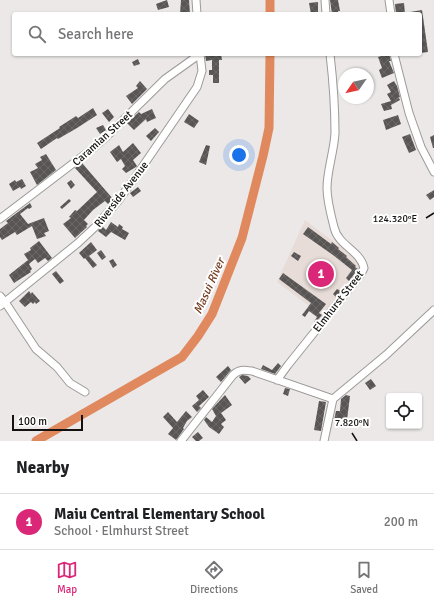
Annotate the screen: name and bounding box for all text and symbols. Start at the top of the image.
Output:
search box [12,12,422,56]
icon: search [26,23,48,45]
text: Search here [58,25,134,43]
north arrow [338,68,374,104]
street label: Caramian Street [70,108,135,169]
your location [229,145,249,165]
street label: Riverside Avenue [92,159,151,230]
text: 124.320°E [373,213,418,225]
water label: Masui River [191,255,229,316]
pin: 1 [308,259,334,289]
street label: Elmhurst Street [310,268,366,334]
map controls [386,393,422,429]
button: locate [386,393,422,429]
scale bar [12,413,83,432]
text: 100 m [18,415,47,428]
text: 7.820°N [335,417,369,429]
text: Nearby [16,457,69,478]
text: Maiu Central Elementary School [54,505,265,523]
text: 1 [25,514,33,530]
text: 200 m [384,514,418,530]
text: School · Elmhurst Street [54,523,189,539]
tab: Map [56,559,78,596]
tab: Directions [190,559,238,596]
tab: Saved [350,559,378,596]

